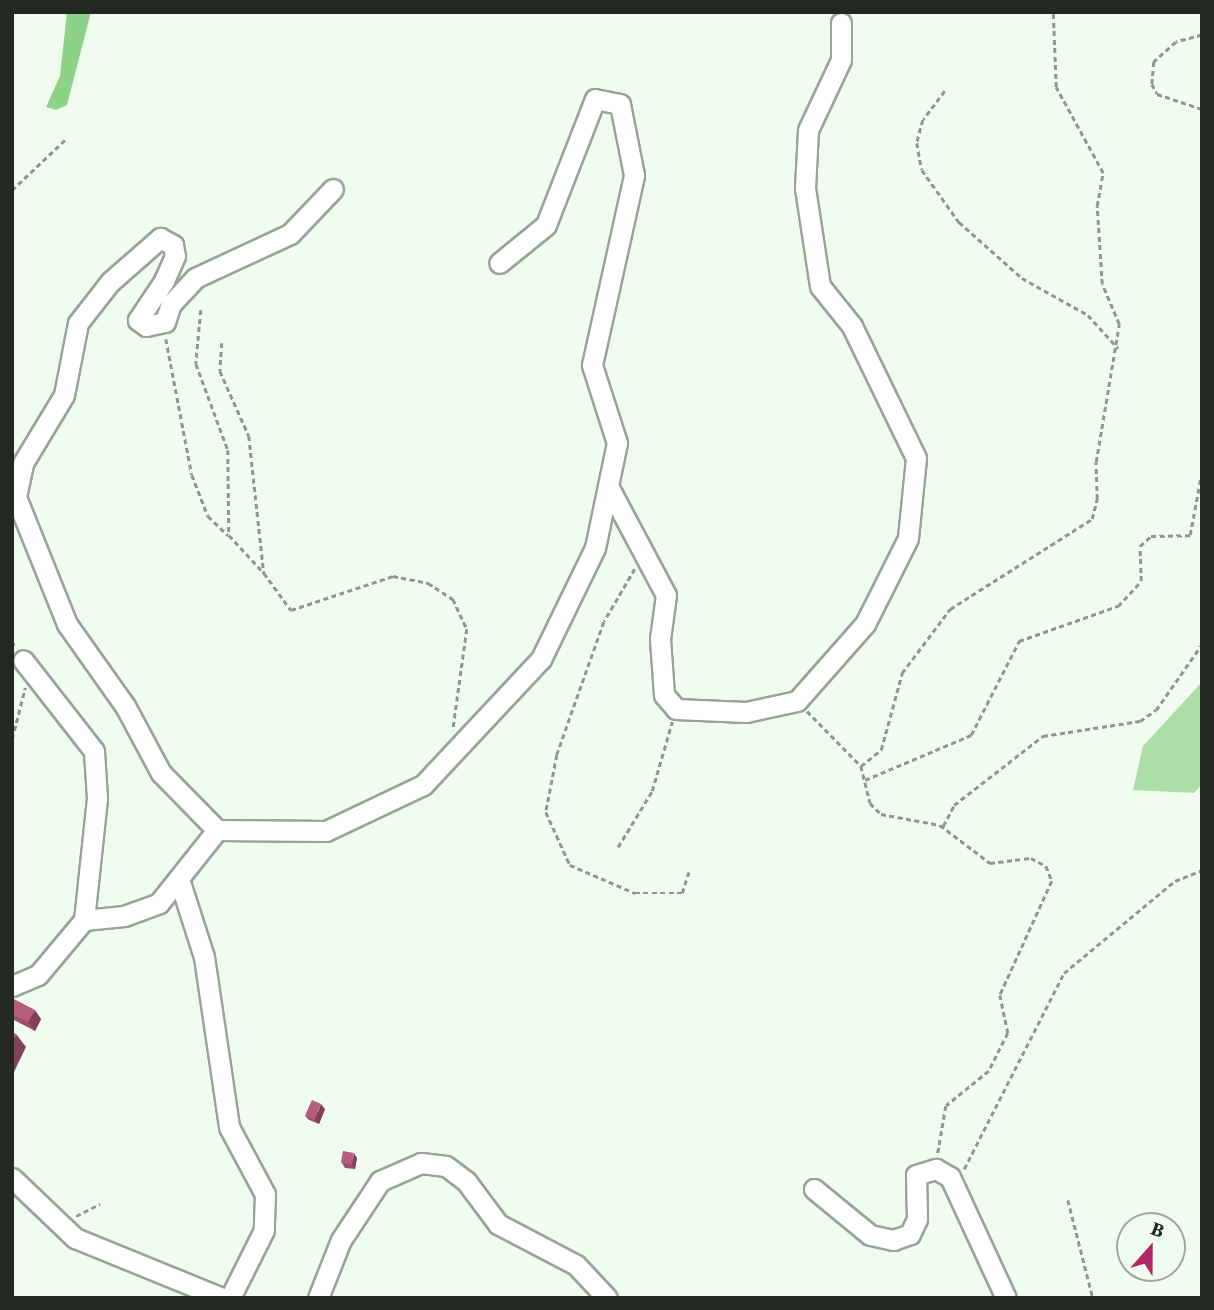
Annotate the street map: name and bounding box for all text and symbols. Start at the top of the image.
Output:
north arrow [1116,1212,1186,1282]
text: B [1147,1215,1168,1244]

